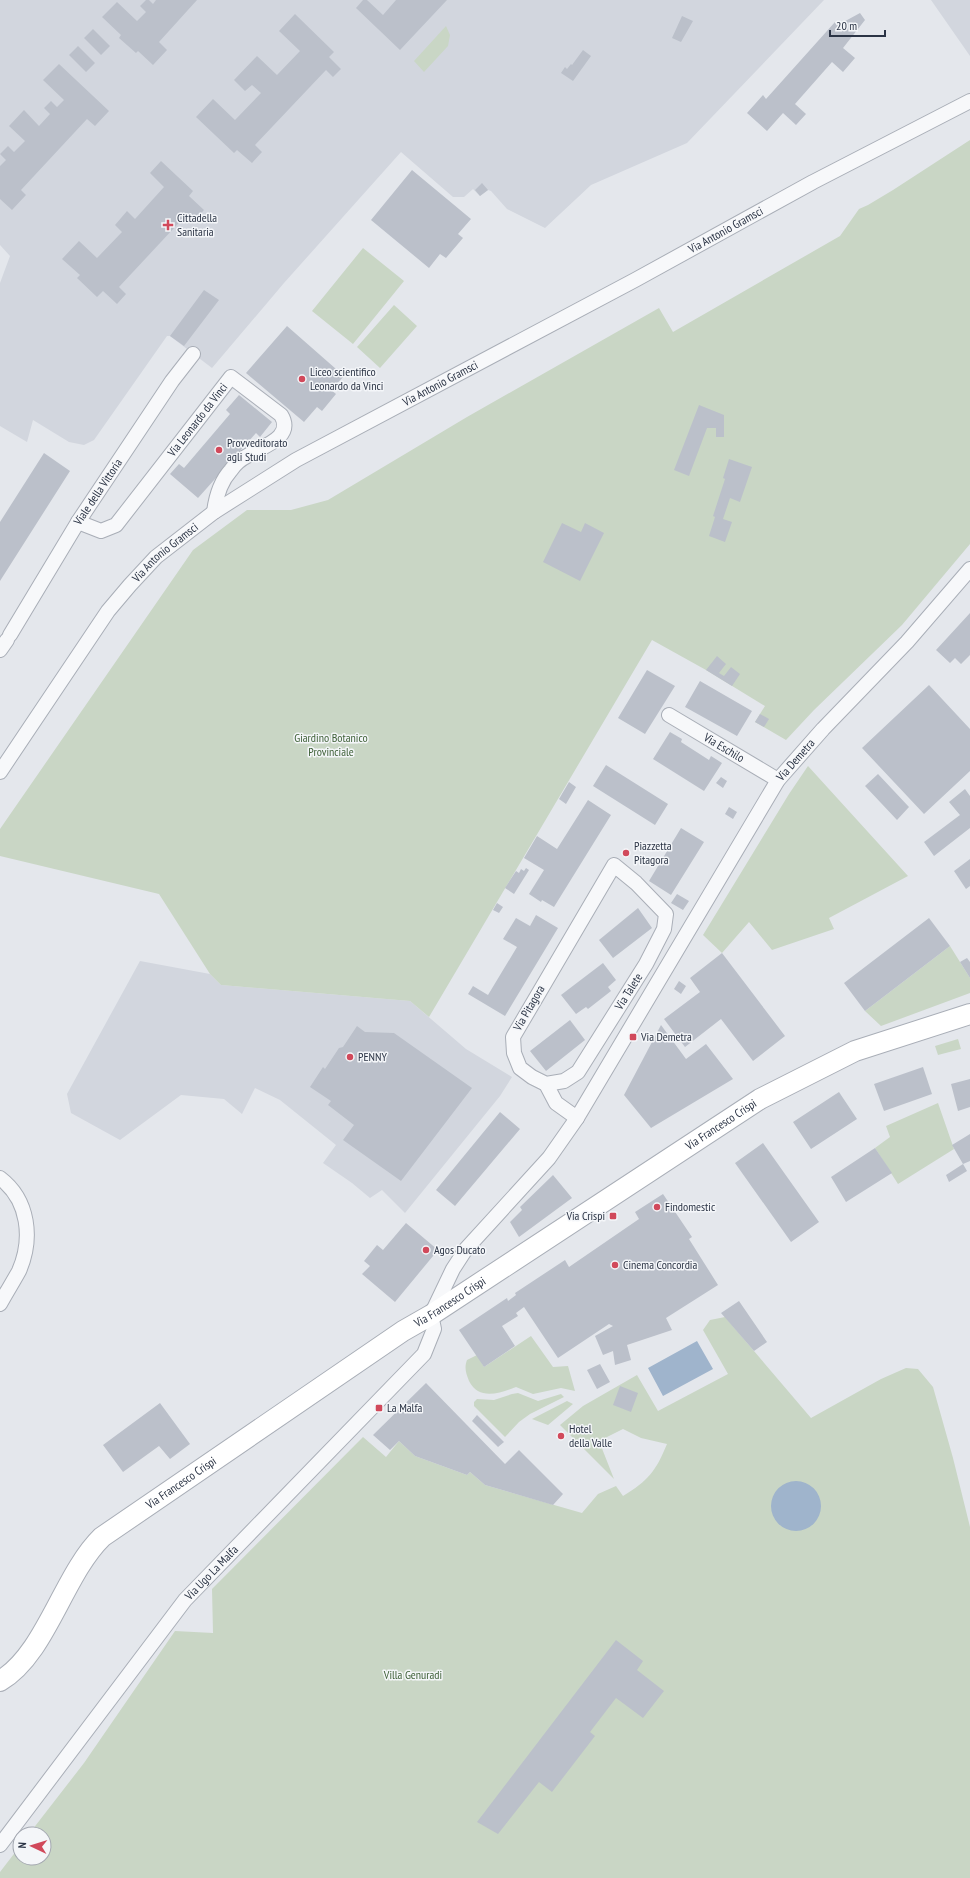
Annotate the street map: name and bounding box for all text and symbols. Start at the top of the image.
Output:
scale bar [830,12,885,38]
text: 20 m [836,18,857,33]
street label: Via Antonio Gramsci [685,203,765,257]
place label: Cittadella Sanitaria [177,210,217,239]
marker: Cittadella Sanitaria [162,219,174,231]
street label: Via Antonio Gramsci [399,357,480,410]
place label: Liceo scientifico Leonardo da Vinci [310,364,383,393]
marker: Liceo scientifico Leonardo da Vinci [297,374,307,384]
street label: Via Leonardo da Vinci [163,380,231,460]
place label: Provveditorato agli Studi [227,435,288,464]
marker: Provveditorato agli Studi [214,445,224,455]
street label: Viale della Vittoria [70,455,125,529]
street label: Via Antonio Gramsci [128,519,201,586]
street label: Via Eschilo [700,729,747,765]
park label: Giardino Botanico Provinciale [294,730,368,759]
street label: Via Demetra [772,735,818,784]
place label: Piazzetta Pitagora [634,838,672,867]
marker: Piazzetta Pitagora [621,848,631,858]
street label: Via Talete [611,970,645,1013]
street label: Via Pitagora [509,982,548,1034]
place label: Via Demetra [640,1029,692,1044]
marker: Via Demetra [628,1032,638,1042]
place label: PENNY [358,1049,387,1064]
marker: PENNY [345,1052,355,1062]
street label: Via Francesco Crispi [682,1095,759,1154]
place label: Findomestic [665,1199,716,1214]
marker: Findomestic [652,1202,662,1212]
place label: Via Crispi [565,1208,605,1223]
marker: Via Crispi [608,1211,618,1221]
place label: Agos Ducato [434,1242,485,1257]
marker: Agos Ducato [421,1245,431,1255]
place label: Cinema Concordia [623,1257,697,1272]
marker: Cinema Concordia [610,1260,620,1270]
street label: Via Francesco Crispi [410,1273,488,1331]
place label: La Malfa [387,1400,422,1415]
marker: La Malfa [374,1403,384,1413]
place label: Hotel della Valle [569,1421,612,1450]
marker: Hotel della Valle [556,1431,566,1441]
street label: Via Francesco Crispi [142,1453,219,1512]
street label: Via Ugo La Malfa [181,1542,241,1603]
park label: Villa Genuradi [383,1667,442,1682]
north arrow [12,1826,52,1866]
text: N [15,1842,29,1849]

